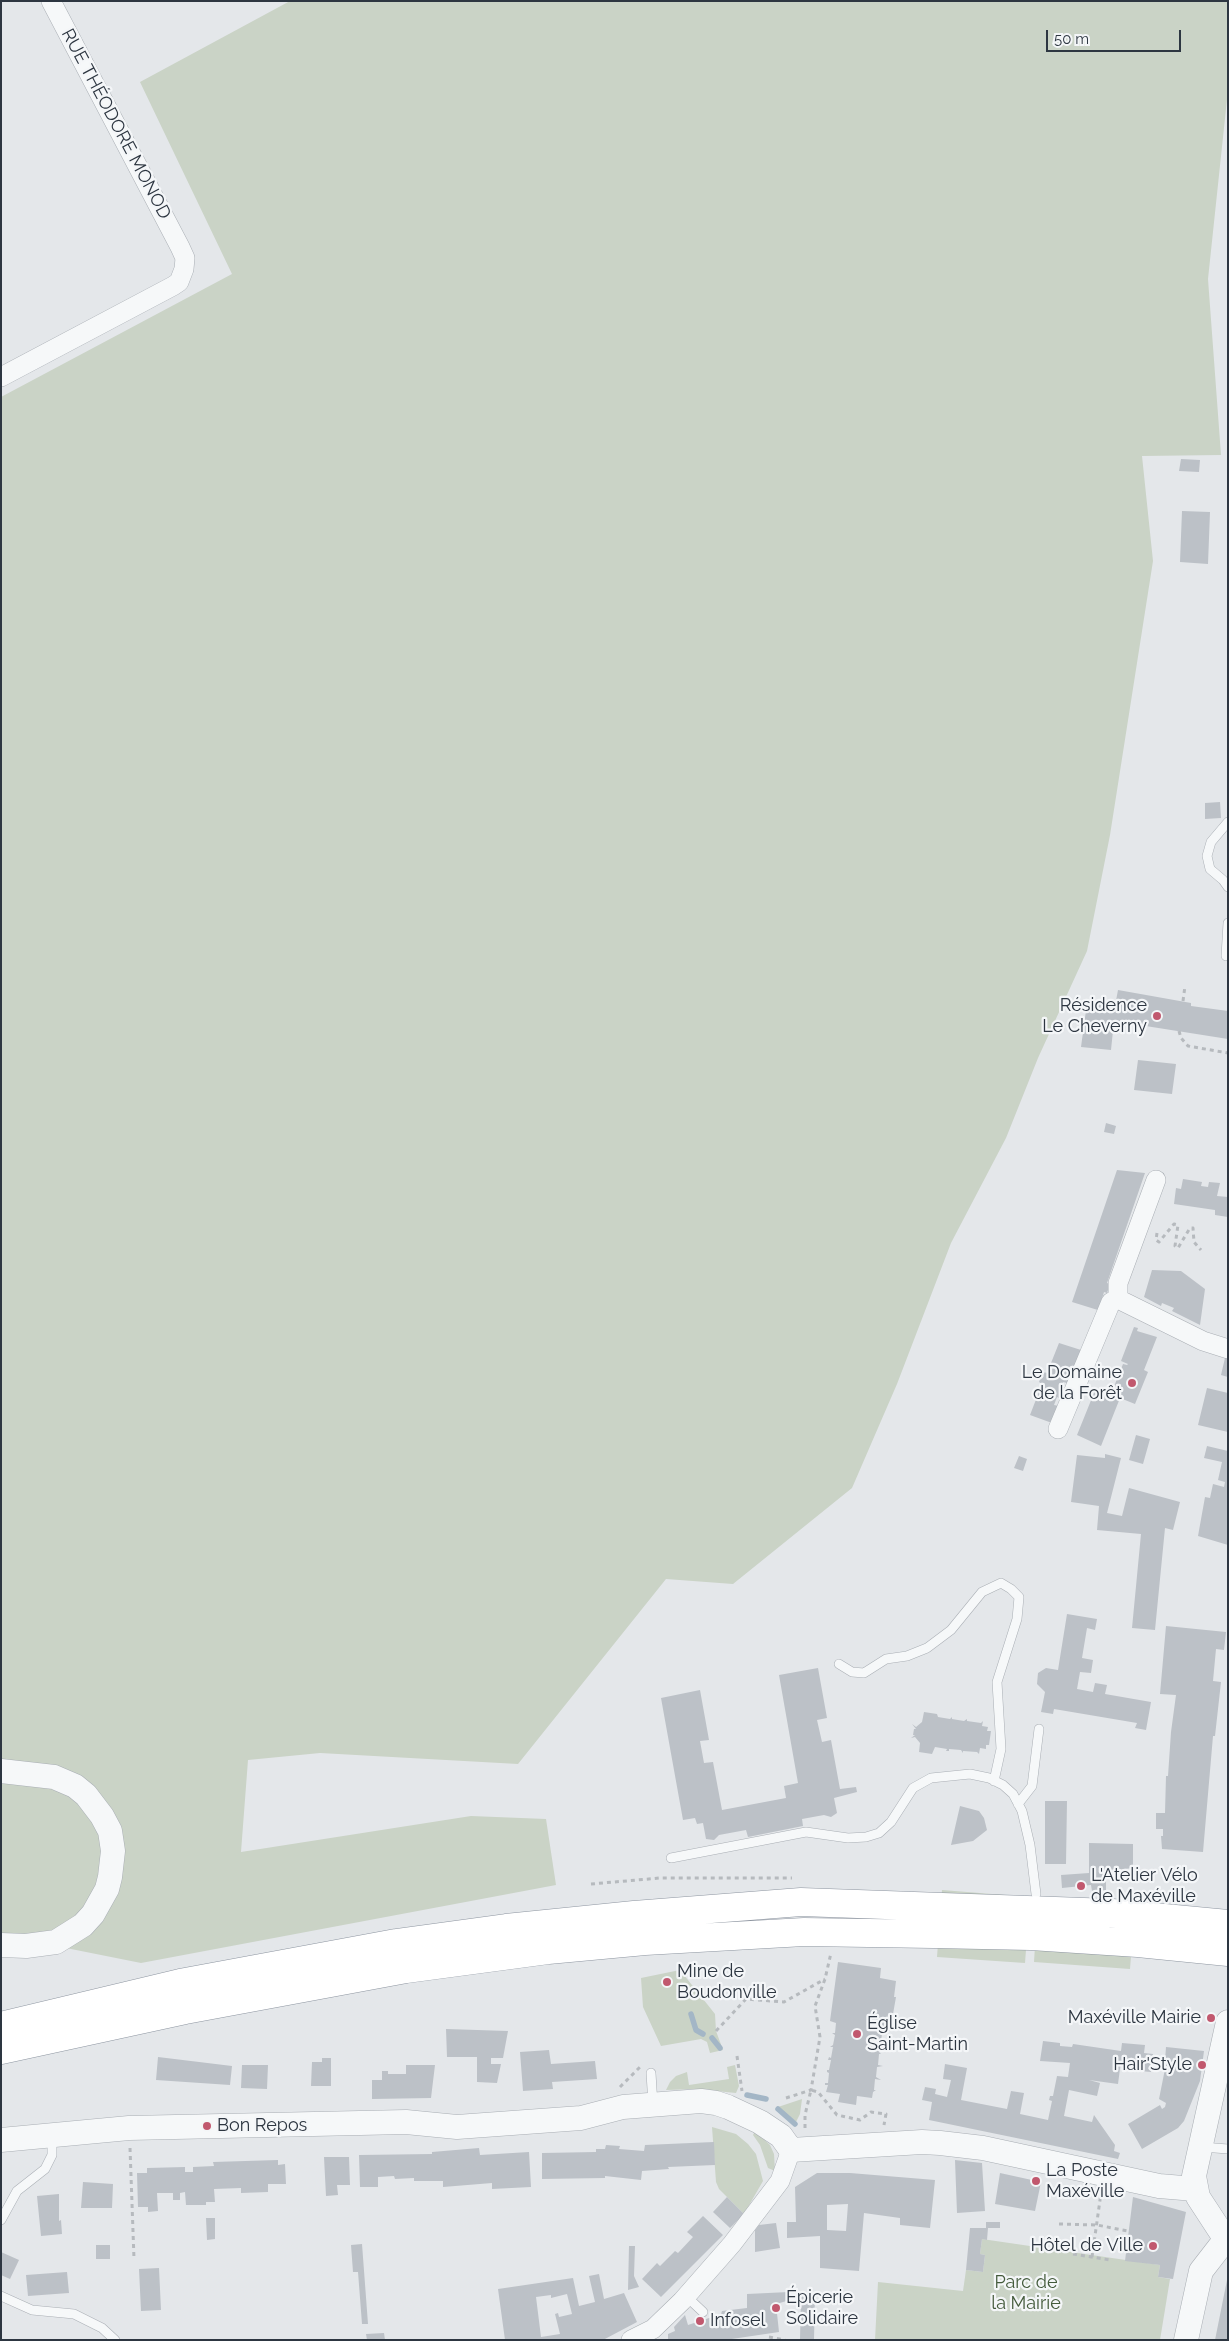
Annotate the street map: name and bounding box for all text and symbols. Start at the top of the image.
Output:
scale bar [1049,20,1184,52]
street label: RUE THÉODORE MONOD [57,25,175,223]
text: 50 m [1054,30,1089,48]
place label: Résidence Le Cheverny [1042,995,1147,1038]
marker: Résidence Le Cheverny [1151,1010,1163,1022]
place label: Le Domaine de la Forêt [1022,1362,1122,1405]
marker: Le Domaine de la Forêt [1126,1377,1138,1389]
place label: L'Atelier Vélo de Maxéville [1091,1865,1198,1908]
marker: L'Atelier Vélo de Maxéville [1075,1880,1087,1892]
place label: Mine de Boudonville [677,1961,776,2004]
marker: Mine de Boudonville [661,1976,673,1988]
place label: Maxéville Mairie [1068,2007,1201,2029]
marker: Maxéville Mairie [1205,2012,1217,2024]
place label: Église Saint-Martin [867,2013,968,2056]
marker: Église Saint-Martin [851,2028,863,2040]
place label: Hair'Style [1113,2054,1192,2076]
marker: Hair'Style [1196,2059,1208,2071]
place label: Bon Repos [217,2115,307,2137]
marker: Bon Repos [201,2120,213,2132]
place label: La Poste Maxéville [1046,2160,1124,2202]
marker: La Poste Maxéville [1030,2175,1042,2187]
place label: Hôtel de Ville [1031,2235,1143,2257]
marker: Hôtel de Ville [1147,2240,1159,2252]
park label: Parc de la Mairie [991,2272,1061,2314]
place label: Épicerie Solidaire [786,2287,858,2330]
marker: Épicerie Solidaire [770,2302,782,2314]
place label: Infosel [710,2310,765,2332]
marker: Infosel [694,2315,706,2327]

